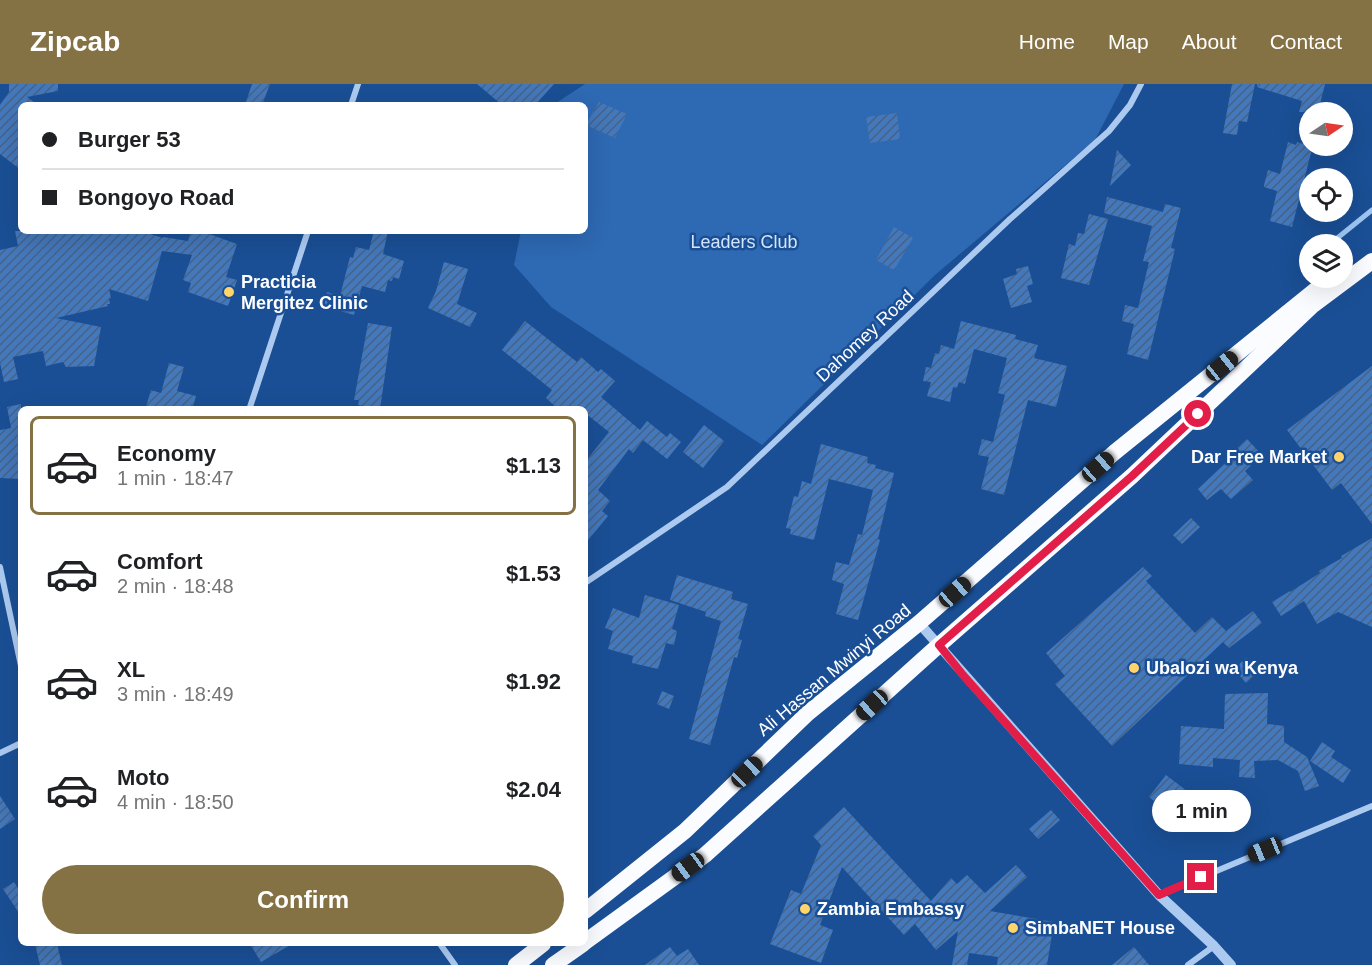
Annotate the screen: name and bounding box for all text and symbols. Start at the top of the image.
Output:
text: Zipcab [30,26,120,57]
text: Home [1019,30,1075,53]
text: Map [1108,30,1149,53]
text: About [1182,30,1237,53]
text: Contact [1270,30,1342,53]
north arrow [1299,102,1353,156]
map controls [1299,102,1353,288]
text: Burger 53 [78,127,181,152]
button: locate [1299,168,1353,222]
text: Bongoyo Road [78,185,234,210]
park label: Leaders Club [690,232,798,252]
button: layers [1299,234,1353,288]
place label: Practicia Mergitez Clinic [241,272,368,313]
marker: Practicia Mergitez Clinic [222,285,236,299]
street label: Dahomey Road [812,286,918,386]
car [1202,348,1242,384]
route start [1184,400,1211,427]
icon: car [45,439,99,493]
text: Economy [117,441,216,466]
place label: Dar Free Market [1191,447,1327,467]
car [1079,448,1117,486]
marker: Dar Free Market [1332,450,1346,464]
text: $1.13 [506,453,561,478]
text: 1 min · 18:47 [117,467,234,489]
icon: car [45,547,99,601]
text: Comfort [117,549,203,574]
text: $1.53 [506,561,561,586]
car [936,573,974,611]
text: 2 min · 18:48 [117,575,234,597]
street label: Ali Hassan Mwinyi Road [753,600,915,740]
icon: car [45,655,99,709]
text: XL [117,657,145,682]
place label: Ubalozi wa Kenya [1146,658,1299,678]
marker: Ubalozi wa Kenya [1127,661,1141,675]
text: $1.92 [506,669,561,694]
text: 3 min · 18:49 [117,683,234,705]
car [853,686,891,724]
car [728,753,766,791]
icon: car [45,763,99,817]
text: Moto [117,765,170,790]
text: $2.04 [506,777,561,802]
callout: 1 min [1152,790,1250,832]
text: 4 min · 18:50 [117,791,234,813]
text: 1 min [1175,800,1228,822]
car [1245,835,1285,865]
car [668,849,708,885]
route end [1187,863,1214,890]
button: Confirm [42,865,564,934]
place label: Zambia Embassy [817,899,964,919]
marker: Zambia Embassy [798,902,812,916]
place label: SimbaNET House [1025,918,1175,938]
marker: SimbaNET House [1006,921,1020,935]

